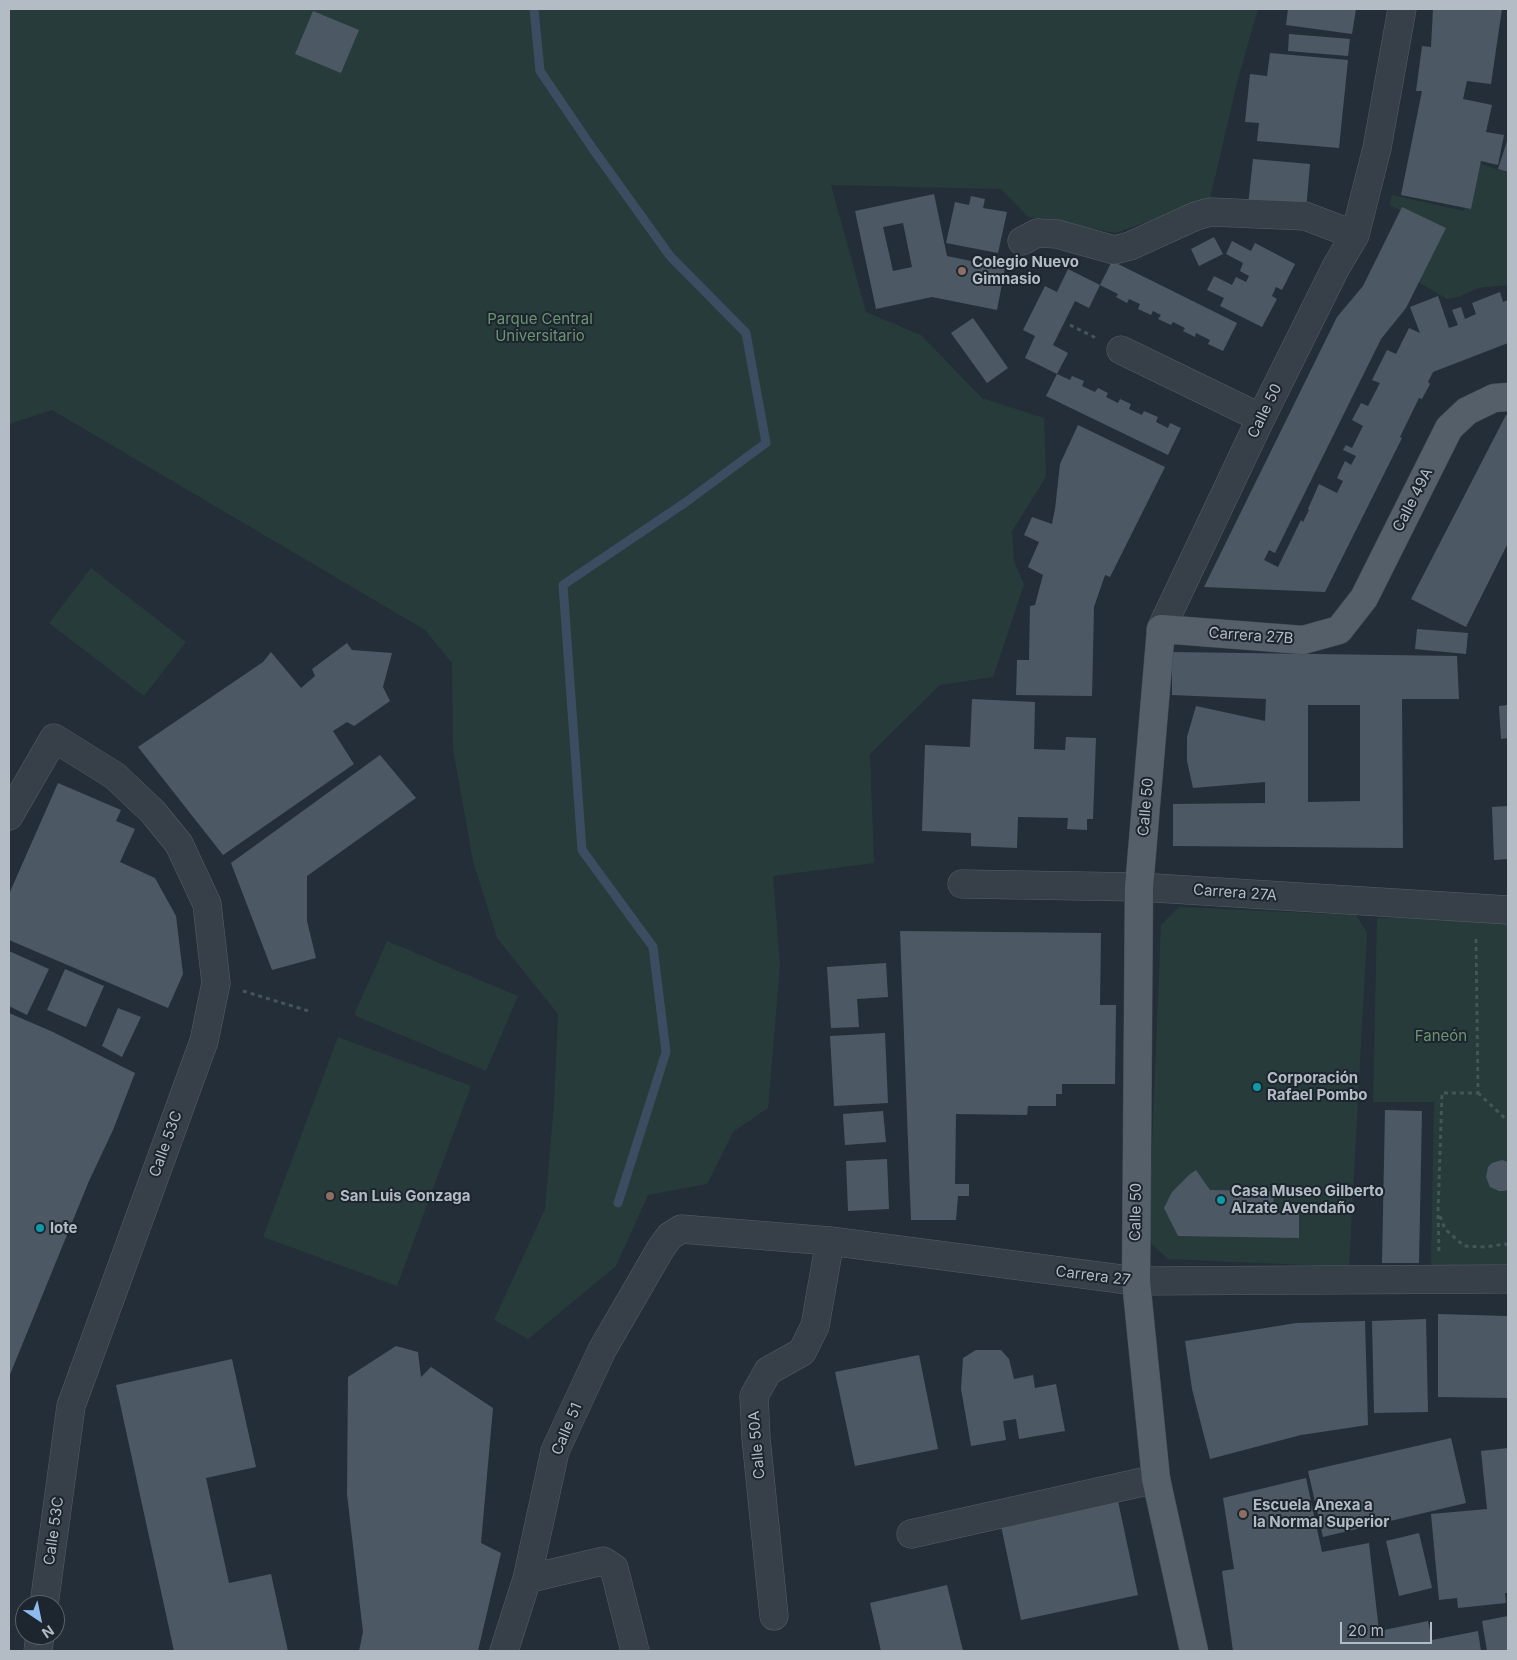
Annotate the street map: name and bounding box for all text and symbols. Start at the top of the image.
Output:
place label: Colegio Nuevo Gimnasio [972,253,1079,288]
marker: Colegio Nuevo Gimnasio [956,265,968,277]
park label: Parque Central Universitario [487,310,593,345]
street label: Calle 50 [1244,381,1286,441]
street label: Calle 49A [1389,465,1437,535]
street label: Carrera 27B [1208,624,1294,648]
street label: Calle 50 [1134,777,1158,837]
street label: Carrera 27A [1192,881,1278,905]
park label: Faneón [1415,1027,1467,1045]
place label: Corporación Rafael Pombo [1267,1069,1368,1104]
marker: Corporación Rafael Pombo [1251,1081,1263,1093]
street label: Calle 53C [146,1109,186,1179]
place label: Casa Museo Gilberto Alzate Avendaño [1231,1182,1384,1217]
street label: Calle 50 [1126,1183,1146,1241]
place label: San Luis Gonzaga [340,1187,471,1205]
marker: San Luis Gonzaga [324,1190,336,1202]
marker: Casa Museo Gilberto Alzate Avendaño [1215,1194,1227,1206]
place label: lote [50,1219,78,1237]
marker: lote [34,1222,46,1234]
street label: Carrera 27 [1055,1262,1131,1290]
street label: Calle 51 [548,1400,586,1458]
street label: Calle 50A [745,1410,769,1480]
street label: Calle 53C [40,1496,68,1566]
place label: Escuela Anexa a la Normal Superior [1253,1496,1389,1531]
marker: Escuela Anexa a la Normal Superior [1237,1508,1249,1520]
north arrow [15,1595,65,1645]
scale bar [1342,1612,1434,1644]
text: 20 m [1348,1621,1384,1640]
text: N [39,1622,57,1642]

